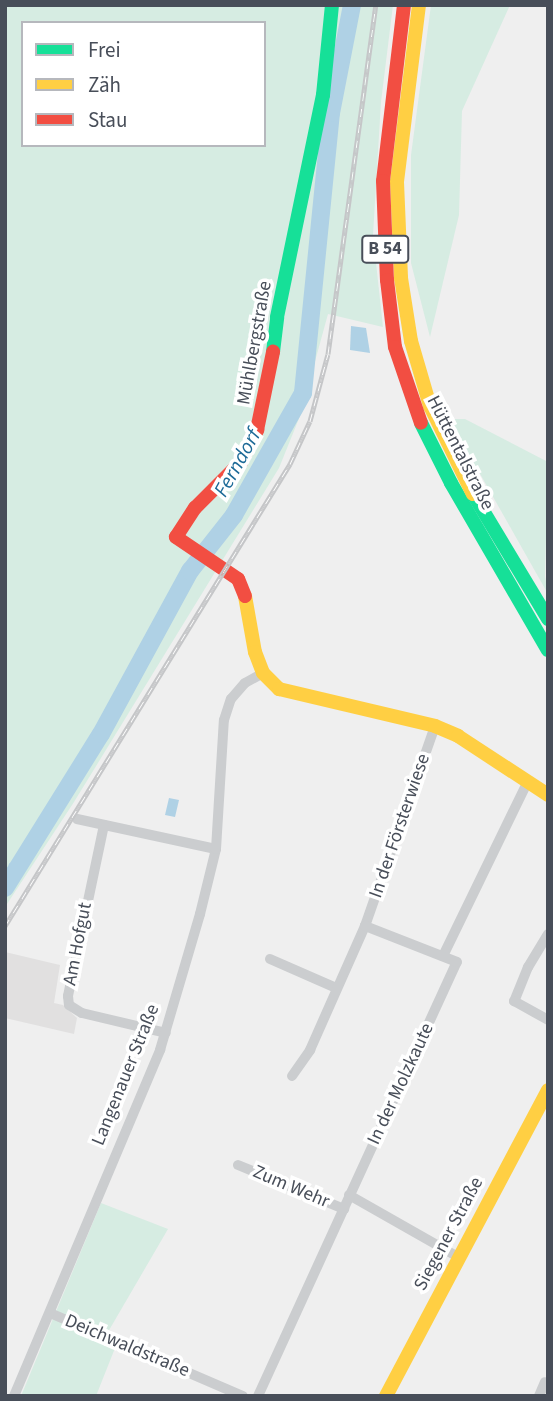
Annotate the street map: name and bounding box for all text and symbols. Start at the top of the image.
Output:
legend [21,21,266,147]
text: Frei [88,35,121,65]
text: Zäh [88,70,121,100]
text: Stau [88,105,127,135]
road number: B 54 [360,234,410,264]
street label: Mühlbergstraße [233,279,277,407]
street label: Hüttentalstraße [421,392,499,514]
water label: Ferndorf [208,425,266,501]
street label: In der Försterwiese [365,751,435,901]
street label: Am Hofgut [59,901,97,987]
street label: Langenauer Straße [87,1001,165,1149]
street label: In der Molzkaute [363,1020,439,1148]
street label: Zum Wehr [249,1161,333,1213]
street label: Siegener Straße [410,1173,488,1295]
street label: Deichwaldstraße [61,1309,193,1383]

